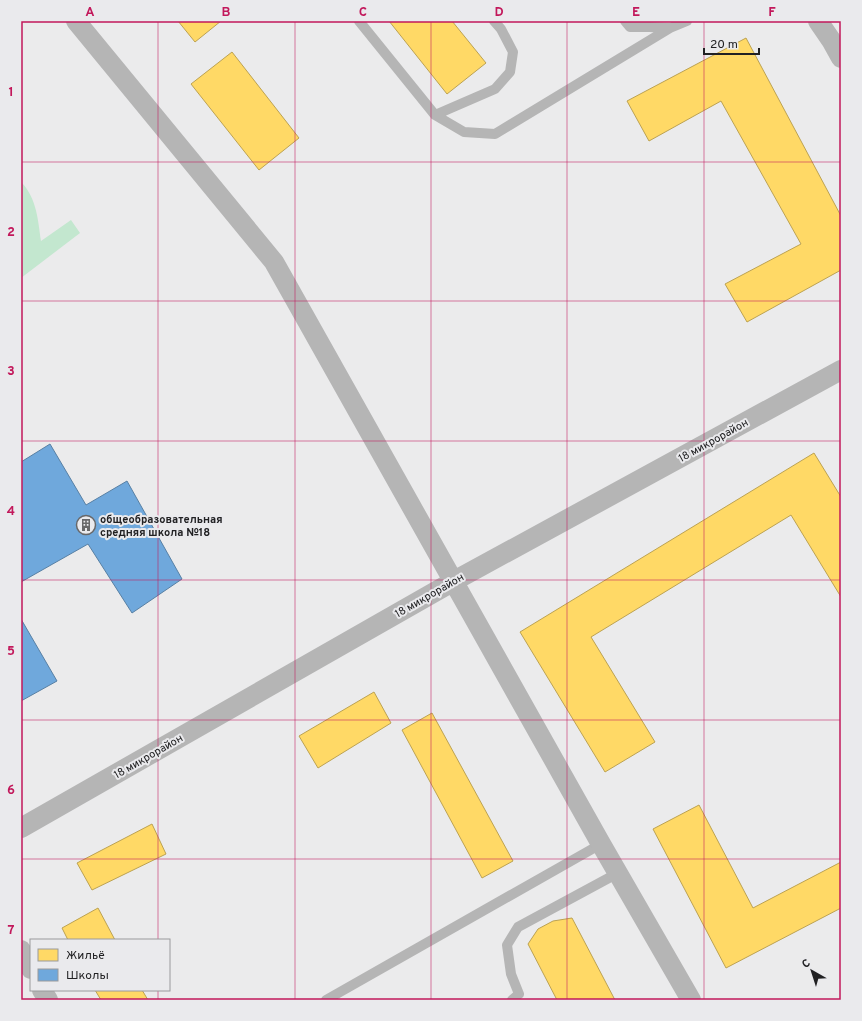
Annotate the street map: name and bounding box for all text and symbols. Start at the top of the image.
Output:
text: A [85,5,95,21]
text: B [222,5,231,21]
text: C [359,5,367,21]
text: D [494,5,504,21]
text: E [632,5,640,21]
text: F [768,5,776,21]
scale bar [704,30,759,56]
text: 20 m [710,37,738,53]
text: 1 [8,85,14,101]
text: 2 [7,225,15,241]
text: 3 [7,364,15,380]
street label: 18 микрорайон [676,416,751,466]
text: 4 [7,504,15,520]
place label: общеобразовательная средняя школа №18 [100,513,223,540]
building icon: общеобразовательная средняя школа №18 [75,514,97,536]
street label: 18 микрорайон [392,570,467,621]
text: 5 [7,644,15,660]
street label: 18 микрорайон [111,731,186,782]
text: 6 [7,783,15,799]
text: 7 [8,923,15,939]
legend [30,939,170,991]
text: Жильё [66,948,105,964]
north arrow [792,951,832,991]
text: С [799,956,813,972]
text: Школы [66,968,109,984]

